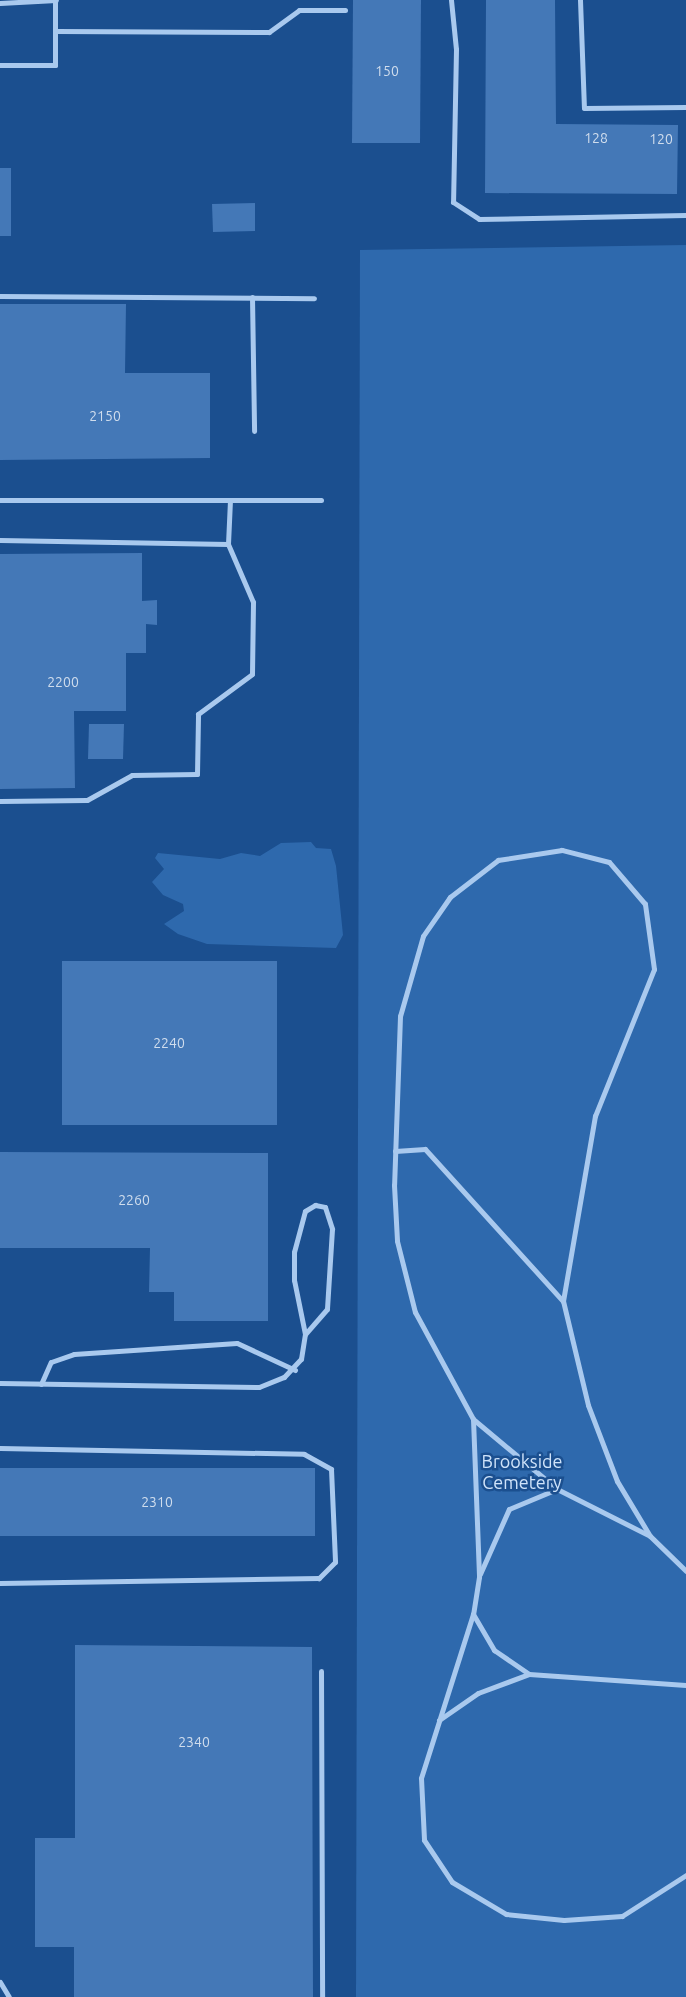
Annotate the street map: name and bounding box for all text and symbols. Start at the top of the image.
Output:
house number: 150 [375,63,399,79]
house number: 128 [584,130,608,146]
house number: 120 [649,131,673,147]
house number: 2150 [89,408,121,424]
house number: 2200 [47,674,79,690]
house number: 2240 [153,1035,185,1051]
house number: 2260 [118,1192,150,1208]
park label: Brookside Cemetery [481,1451,563,1494]
house number: 2310 [141,1494,173,1510]
house number: 2340 [178,1734,210,1750]

